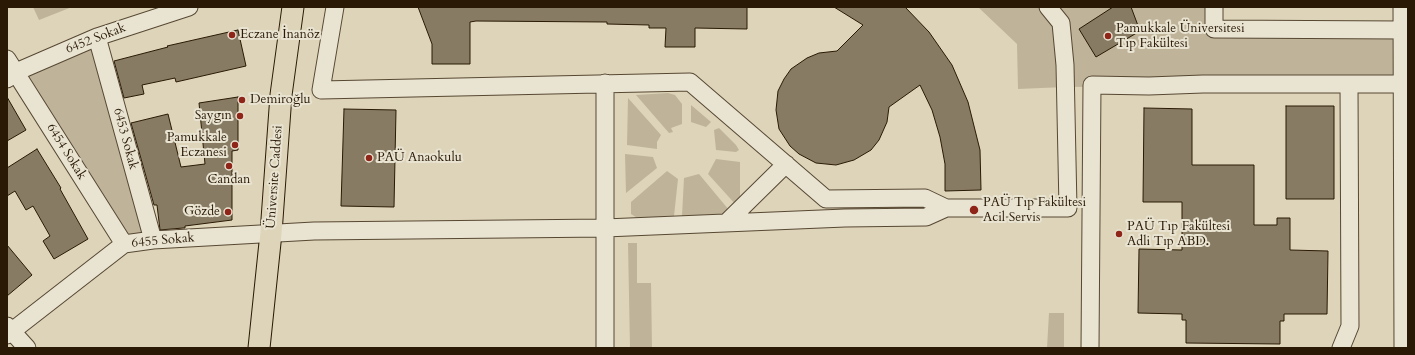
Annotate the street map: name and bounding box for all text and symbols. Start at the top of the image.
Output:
street label: 6452 Sokak [64,20,128,58]
place label: Pamukkale Üniversitesi Tıp Fakültesi [1116,21,1245,52]
place label: Eczane İnanöz [240,27,320,43]
marker: Eczane İnanöz [227,30,237,40]
marker: Pamukkale Üniversitesi Tıp Fakültesi [1103,31,1113,41]
place label: Demiroğlu [250,92,311,108]
marker: Demiroğlu [237,95,247,105]
street label: 6453 Sokak [109,106,141,172]
place label: Saygın [195,108,232,124]
marker: Saygın [235,111,245,121]
street label: 6454 Sokak [43,121,89,183]
street label: Üniversite Caddesi [264,125,286,229]
place label: Pamukkale Eczanesi [167,130,227,161]
marker: Pamukkale Eczanesi [230,140,240,150]
place label: PAÜ Anaokulu [377,150,462,166]
marker: PAÜ Anaokulu [364,153,374,163]
marker: Candan [224,161,234,171]
place label: Candan [208,172,250,188]
place label: PAÜ Tıp Fakültesi Acil Servis [983,195,1086,226]
place label: Gözde [184,204,220,220]
marker: PAÜ Tıp Fakültesi Acil Servis [968,204,980,216]
marker: Gözde [223,207,233,217]
place label: PAÜ Tıp Fakültesi Adli Tıp ABD. [1127,219,1230,250]
marker: PAÜ Tıp Fakültesi Adli Tıp ABD. [1114,229,1124,239]
street label: 6455 Sokak [131,230,195,252]

